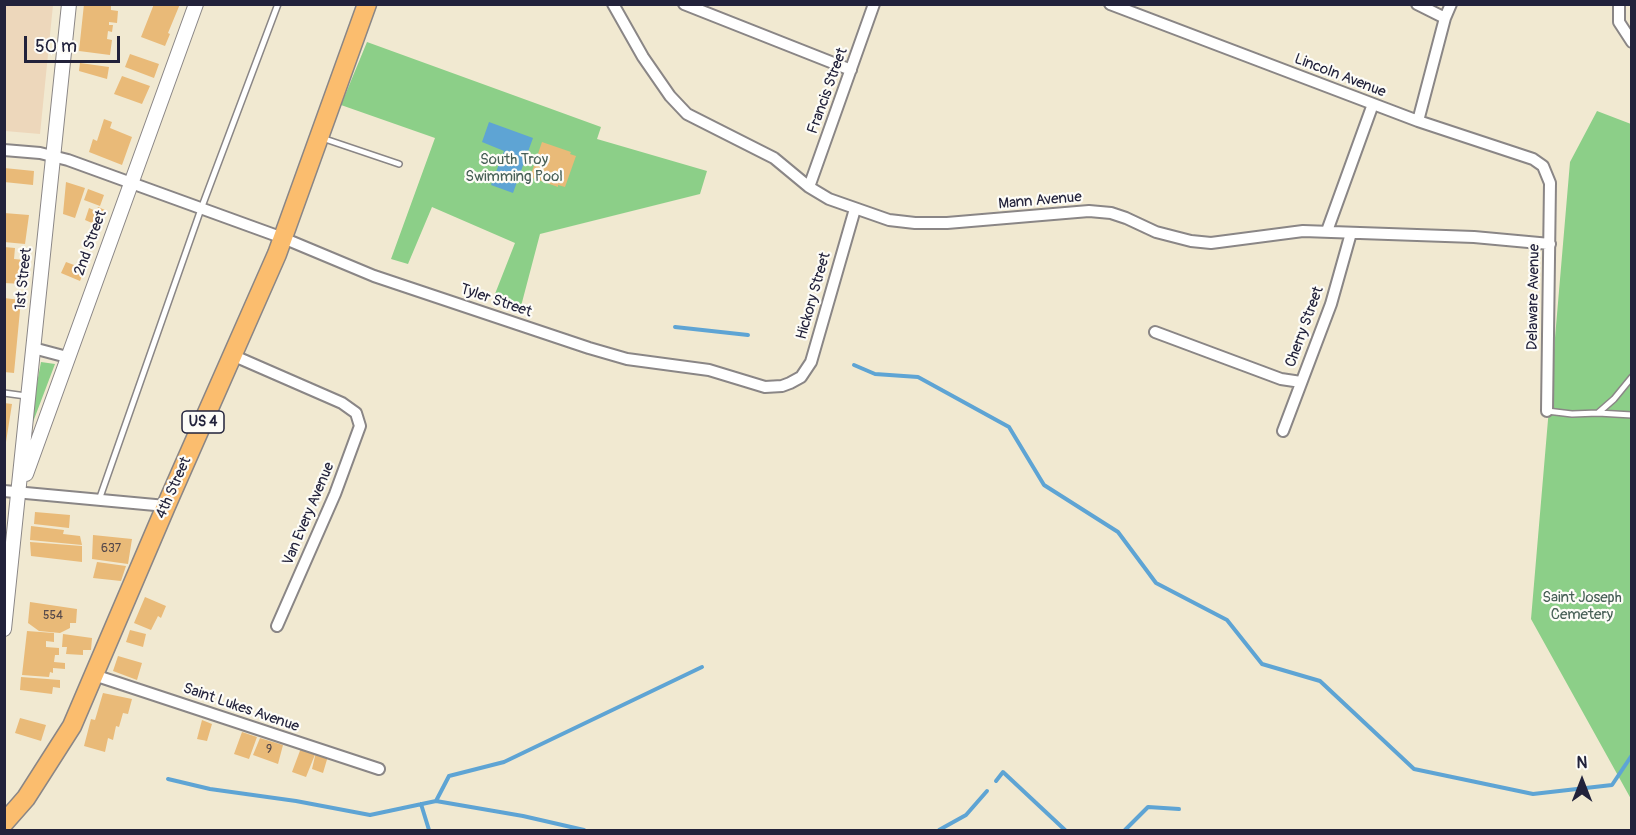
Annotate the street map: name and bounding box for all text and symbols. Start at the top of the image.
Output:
scale bar [27,24,123,62]
text: 50 m [35,35,77,58]
street label: Francis Street [804,45,852,137]
street label: Lincoln Avenue [1292,50,1388,102]
park label: South Troy Swimming Pool [465,151,563,186]
street label: Mann Avenue [998,188,1082,214]
street label: 2nd Street [71,208,111,278]
street label: Delaware Avenue [1524,244,1544,350]
street label: 1st Street [12,247,36,311]
street label: Hickory Street [793,250,835,342]
street label: Tyler Street [458,280,534,322]
street label: Cherry Street [1282,284,1328,370]
road number: US 4 [182,411,224,433]
street label: 4th Street [152,454,196,522]
street label: Van Every Avenue [279,460,339,568]
house number: 637 [101,542,121,556]
park label: Saint Joseph Cemetery [1542,589,1622,624]
house number: 554 [43,609,63,623]
street label: Saint Lukes Avenue [181,680,301,736]
house number: 9 [266,743,272,757]
north arrow [1552,751,1612,811]
text: N [1577,753,1587,773]

